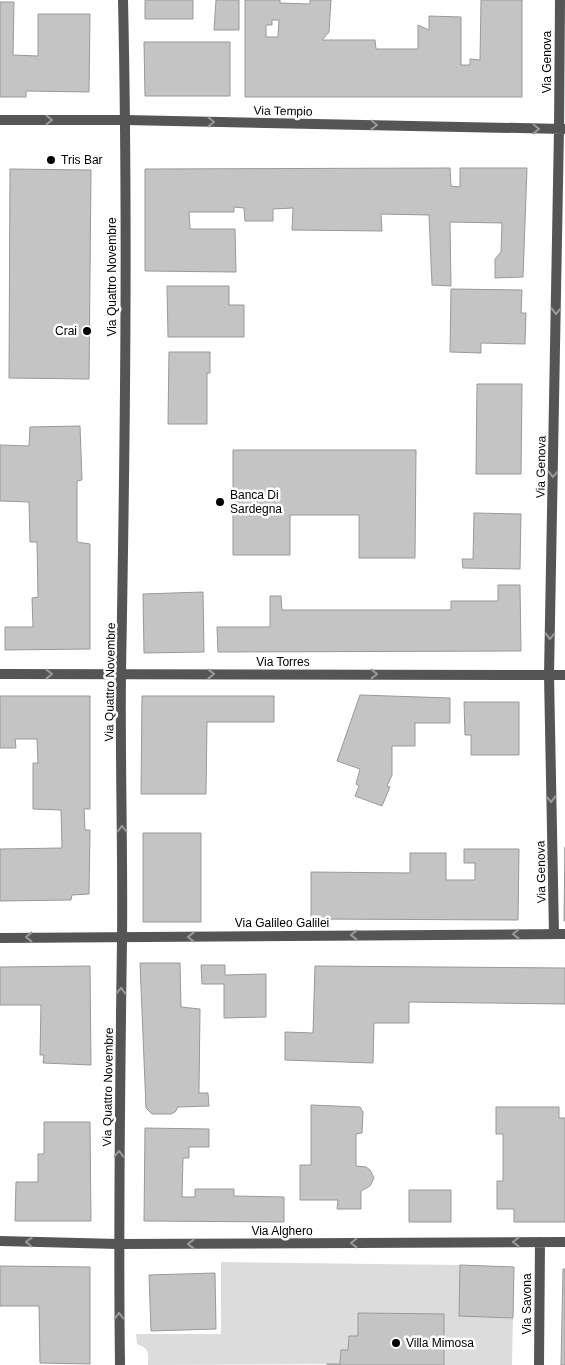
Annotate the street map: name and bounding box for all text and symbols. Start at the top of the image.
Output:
street label: Via Genova [540,30,554,93]
street label: Via Tempio [253,103,313,119]
one-way arrow [45,115,53,125]
one-way arrow [208,117,215,127]
one-way arrow [370,120,378,130]
one-way arrow [532,124,540,134]
place label: Tris Bar [61,153,103,167]
marker: Tris Bar [45,154,57,166]
street label: Via Quattro Novembre [105,217,119,337]
one-way arrow [551,308,561,315]
place label: Crai [55,324,77,338]
marker: Crai [81,325,93,337]
street label: Via Genova [533,435,549,498]
one-way arrow [548,470,558,478]
place label: Banca Di Sardegna [230,488,282,516]
marker: Banca Di Sardegna [214,496,226,508]
street label: Via Quattro Novembre [102,622,118,742]
one-way arrow [545,632,555,640]
street label: Via Torres [256,655,310,669]
one-way arrow [45,669,53,679]
one-way arrow [208,669,215,679]
one-way arrow [370,669,378,679]
one-way arrow [546,795,557,803]
one-way arrow [117,825,127,832]
street label: Via Genova [533,840,549,903]
street label: Via Galileo Galilei [235,916,329,930]
one-way arrow [512,929,520,939]
one-way arrow [350,930,358,940]
one-way arrow [187,931,195,942]
one-way arrow [25,932,33,943]
one-way arrow [116,987,126,995]
street label: Via Quattro Novembre [100,1027,116,1147]
one-way arrow [114,1150,124,1158]
street label: Via Alghero [251,1224,313,1238]
one-way arrow [25,1237,32,1247]
one-way arrow [512,1237,520,1248]
one-way arrow [350,1238,358,1248]
one-way arrow [187,1239,195,1249]
street label: Via Savona [520,1273,534,1335]
one-way arrow [114,1312,124,1320]
place label: Villa Mimosa [406,1336,474,1350]
marker: Villa Mimosa [390,1337,402,1349]

